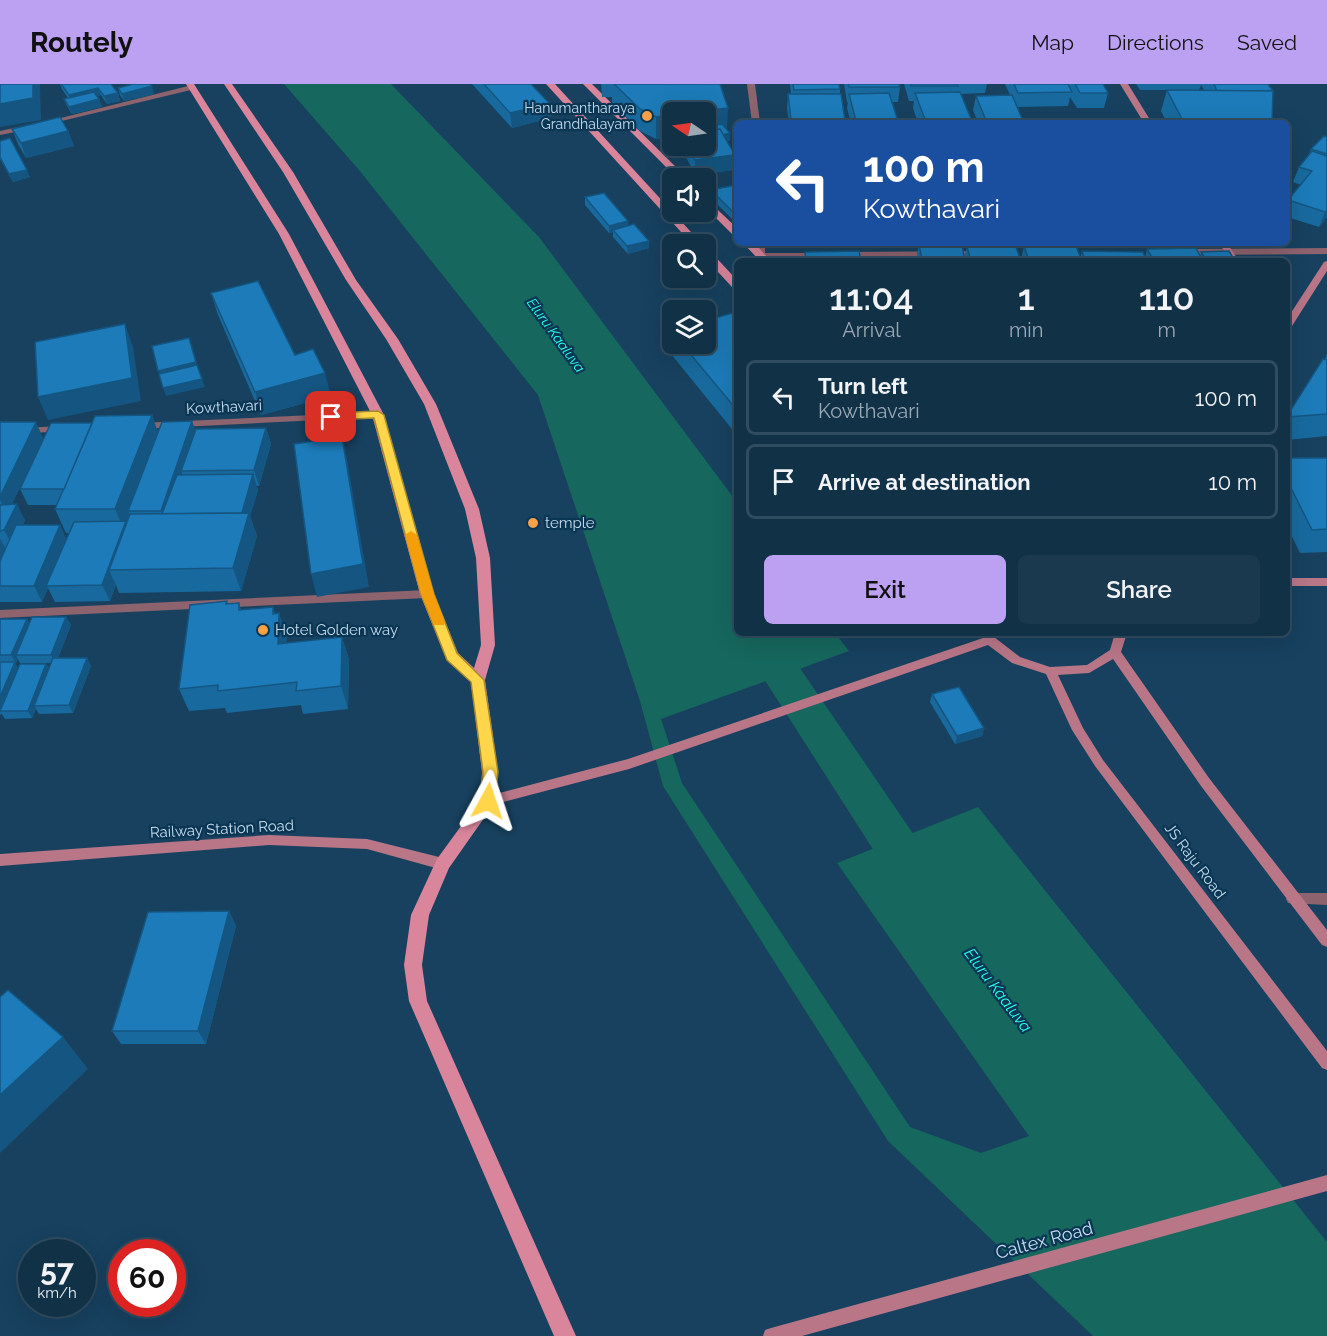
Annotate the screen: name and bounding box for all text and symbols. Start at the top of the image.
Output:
text: Routely [30,26,133,59]
text: Map [1031,30,1074,55]
text: Directions [1107,30,1204,55]
text: Saved [1237,30,1297,55]
place label: Hanumantharaya Grandhalayam [524,100,635,132]
north arrow [662,102,716,156]
map controls [662,102,716,354]
marker: Hanumantharaya Grandhalayam [640,109,654,123]
text: 100 m [863,143,985,192]
icon: left [764,144,842,222]
button: sound [662,168,716,222]
text: Kowthavari [863,193,1000,224]
button: search [662,234,716,288]
text: 11:04 [829,276,914,318]
text: 1 [1018,276,1035,318]
text: 110 [1139,276,1195,318]
water label: Eluru Kaaluva [524,295,588,375]
button: layers [662,300,716,354]
text: Arrival [842,318,901,342]
text: min [1009,318,1043,342]
text: m [1157,318,1176,342]
text: Turn left [818,373,908,399]
icon: left [767,381,800,414]
text: 100 m [1195,385,1257,411]
pin [305,391,356,442]
street label: Kowthavari [185,396,263,418]
text: Kowthavari [818,399,920,423]
icon: arrive [314,400,347,433]
icon: arrive [767,465,800,498]
text: Arrive at destination [818,469,1031,495]
text: 10 m [1208,469,1257,495]
place label: temple [545,514,595,532]
marker: temple [526,516,540,530]
button: Exit [764,555,1006,624]
button: Share [1018,555,1260,624]
place label: Hotel Golden way [275,621,398,639]
marker: Hotel Golden way [256,623,270,637]
position arrow [456,769,520,833]
street label: Railway Station Road [149,816,295,842]
street label: JS Raju Road [1161,820,1229,902]
water label: Eluru Kaaluva [960,944,1036,1036]
street label: Caltex Road [993,1217,1095,1263]
speed limit sign: 60 [108,1239,186,1317]
text: 57 [40,1253,74,1288]
text: km/h [37,1284,77,1302]

